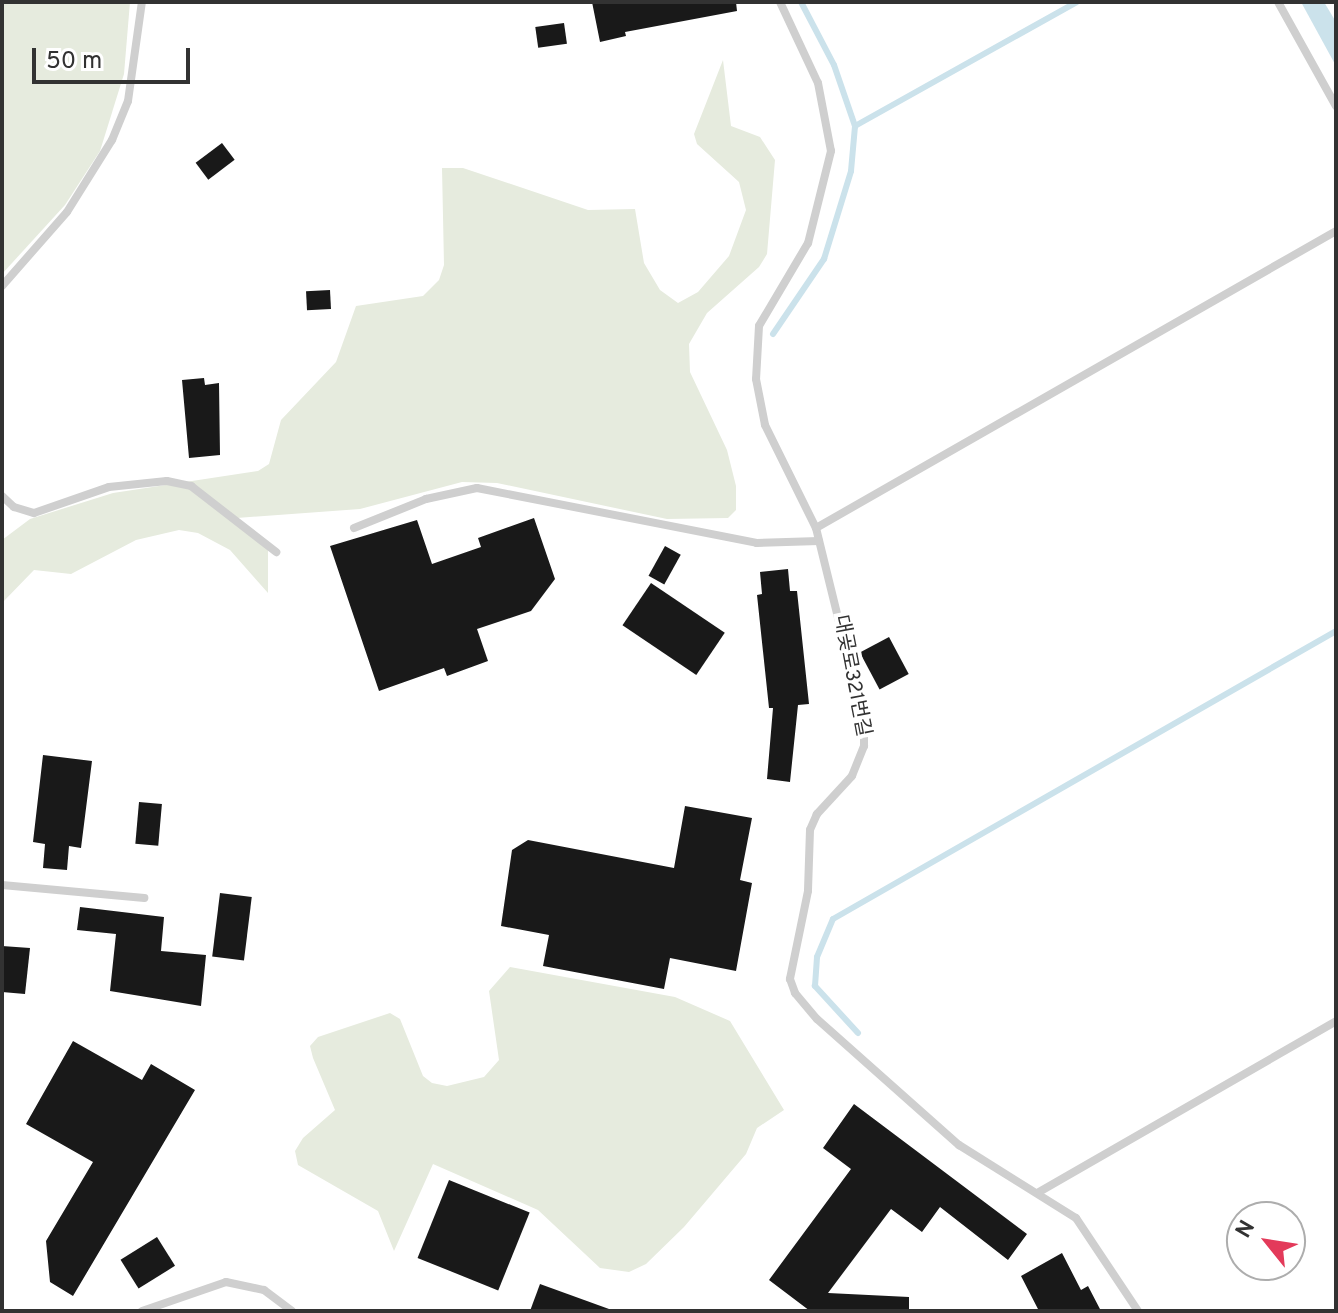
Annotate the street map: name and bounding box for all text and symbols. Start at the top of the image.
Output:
scale bar [36,32,194,82]
text: 50 m [46,47,102,77]
street label: 대곶로321번길 [827,613,875,739]
north arrow [1226,1201,1306,1281]
text: N [1231,1216,1262,1243]

